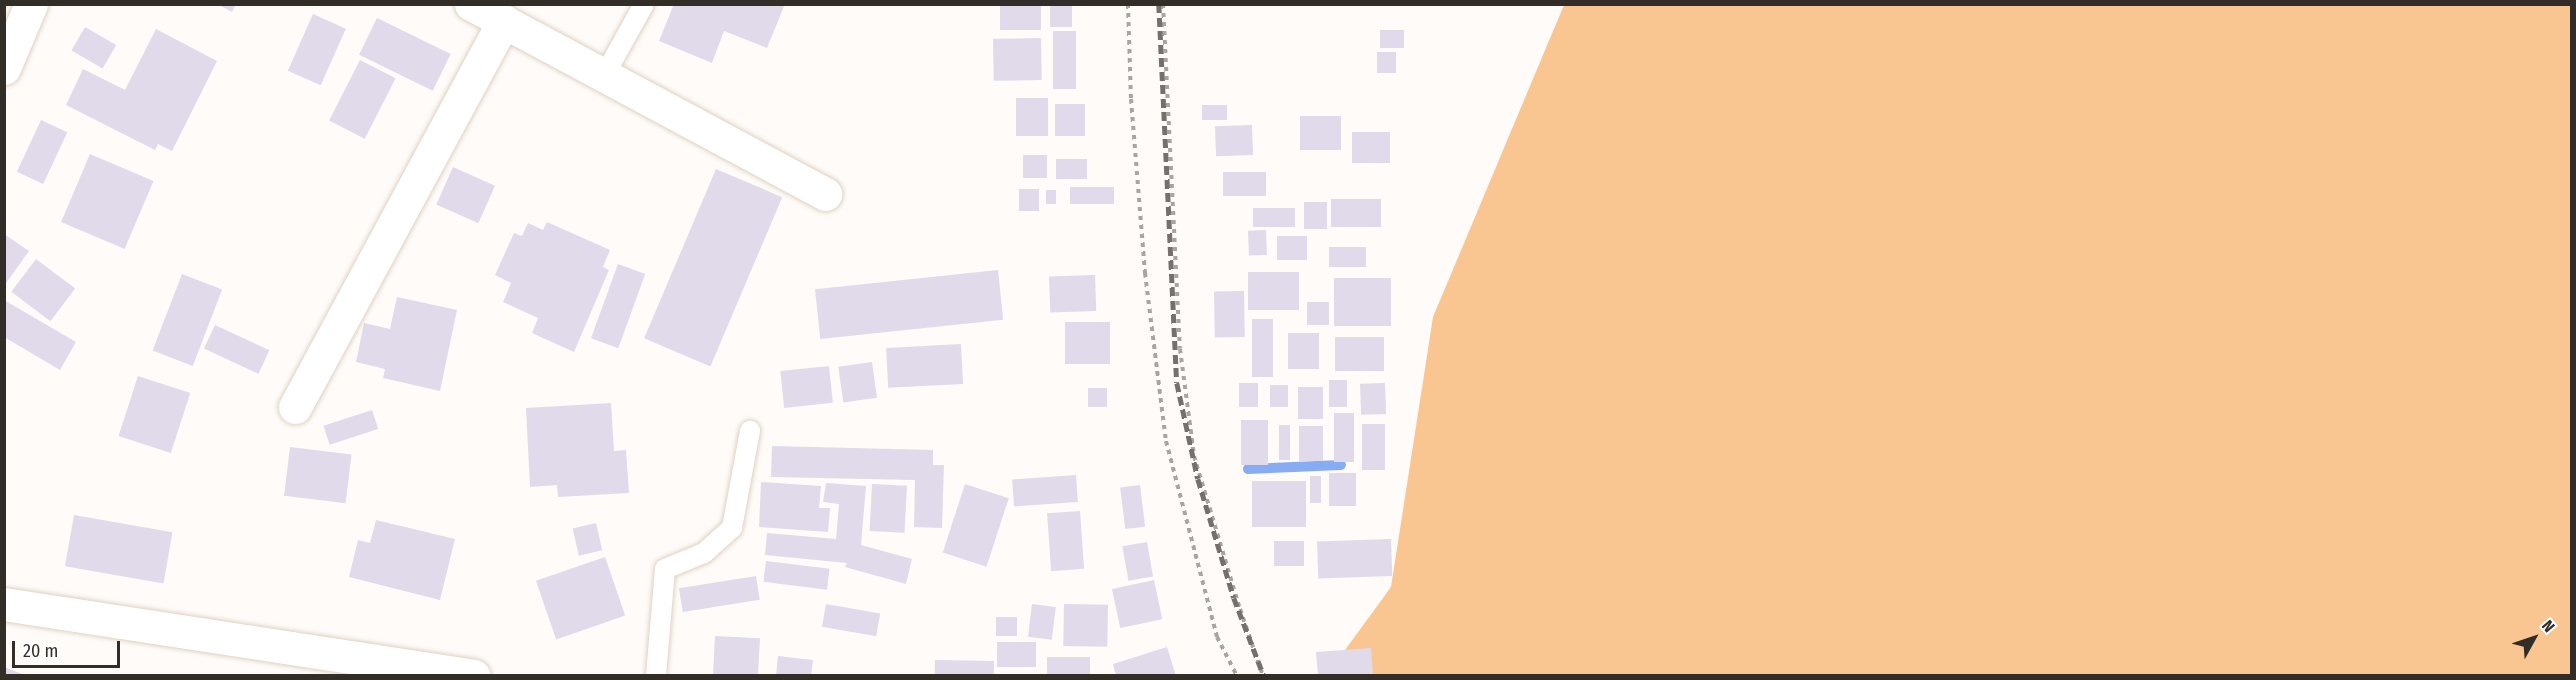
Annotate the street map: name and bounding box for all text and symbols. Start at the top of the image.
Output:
north arrow [2504,608,2564,668]
text: N [2538,616,2559,636]
scale bar [15,629,123,667]
text: 20 m [23,640,58,662]

